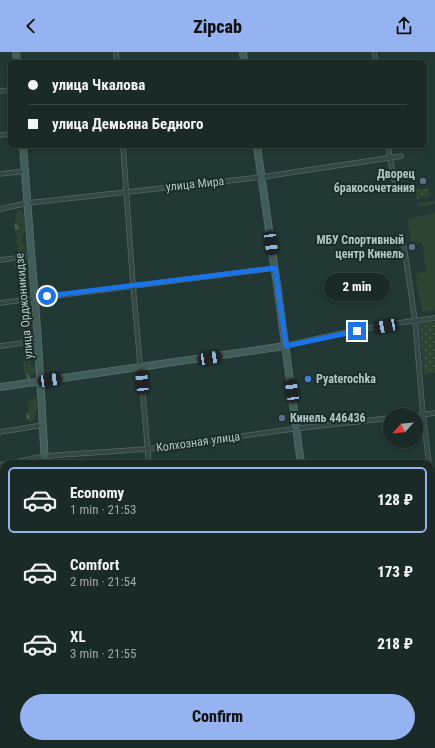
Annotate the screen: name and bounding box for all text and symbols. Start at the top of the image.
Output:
icon: back [20,15,42,37]
icon: share [393,15,415,37]
text: Zipcab [193,16,242,37]
text: улица Чкалова [52,76,145,94]
text: улица Демьяна Бедного [52,115,203,133]
place label: Дворец бракосочетания [334,167,416,195]
street label: улица Мира [165,174,225,194]
marker: Дворец бракосочетания [418,176,428,186]
car [264,230,278,256]
place label: МБУ Спортивный центр Кинель [316,233,404,261]
marker: МБУ Спортивный центр Кинель [407,242,417,252]
street label: улица Орджоникидзе [12,252,36,360]
callout: 2 min [324,273,390,301]
text: 2 min [343,279,371,294]
route start [38,287,56,305]
car [373,318,399,334]
route end [348,322,366,340]
car [197,350,223,366]
car [135,370,149,394]
car [37,372,63,388]
place label: Pyaterochka [316,372,376,386]
marker: Pyaterochka [303,374,313,384]
car [284,378,300,404]
north arrow [383,408,423,448]
map controls [383,408,423,448]
place label: Кинель 446436 [290,411,366,425]
marker: Кинель 446436 [277,413,287,423]
street label: Колхозная улица [155,429,241,455]
icon: car [22,482,58,518]
text: Economy [70,484,124,502]
text: 128 ₽ [377,491,413,509]
text: 1 min · 21:53 [70,502,136,517]
icon: car [22,554,58,590]
text: Comfort [70,556,119,574]
text: 173 ₽ [377,563,413,581]
text: 2 min · 21:54 [70,574,136,589]
icon: car [22,626,58,662]
text: XL [70,628,86,646]
text: 218 ₽ [377,635,413,653]
text: 3 min · 21:55 [70,646,136,661]
button: Confirm [20,694,415,740]

